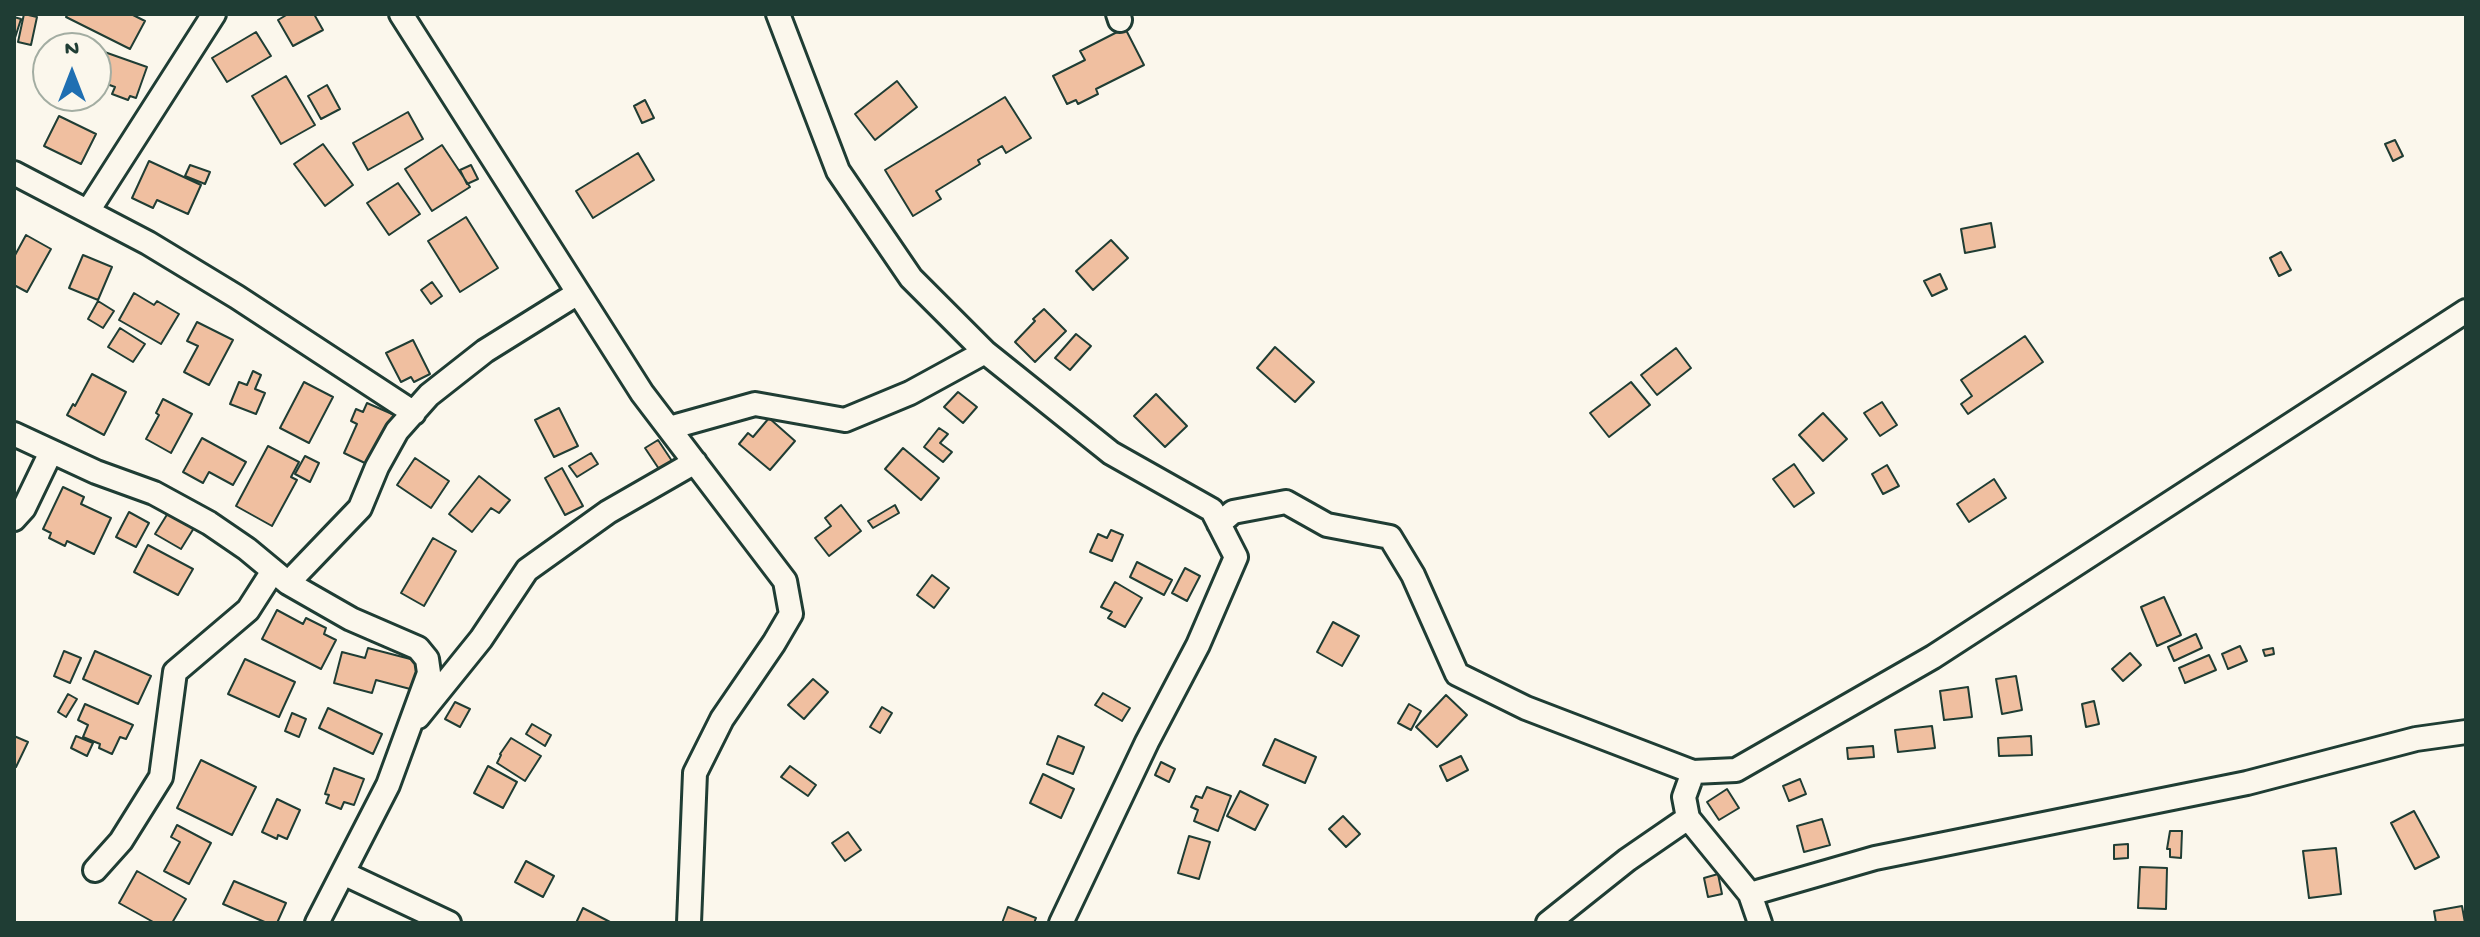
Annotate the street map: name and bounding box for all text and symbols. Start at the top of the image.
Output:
north arrow [32,32,112,112]
text: N [65,37,79,63]

